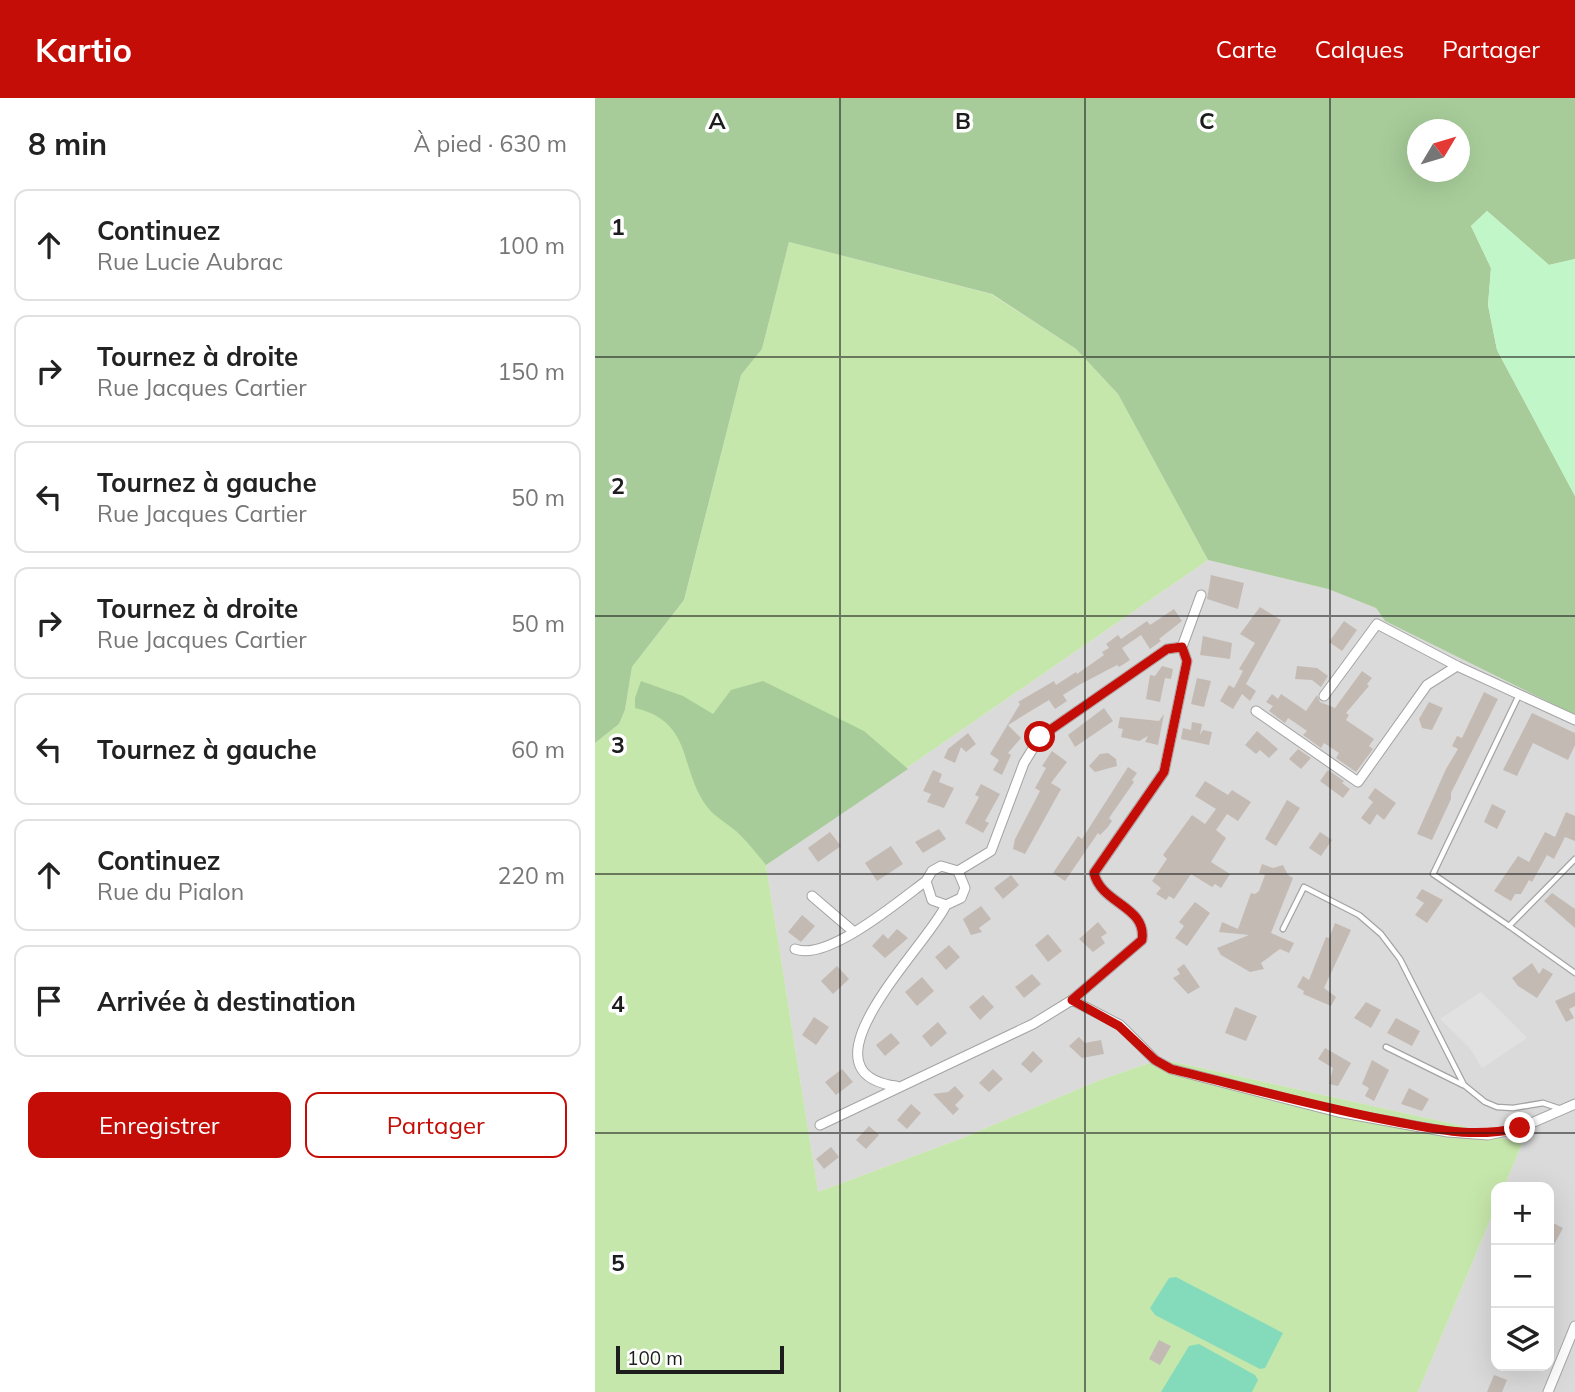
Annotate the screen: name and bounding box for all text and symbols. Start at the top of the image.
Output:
text: Kartio [35,29,132,70]
text: Carte [1216,34,1277,64]
text: Calques [1315,34,1404,64]
text: Partager [1442,34,1540,64]
text: A [708,106,726,135]
text: B [955,106,971,135]
text: C [1199,106,1215,135]
north arrow [1407,119,1470,182]
text: 8 min [28,125,107,163]
text: À pied · 630 m [414,129,567,158]
text: 1 [611,212,625,241]
text: Continuez [97,214,221,247]
icon: ahead [30,226,68,264]
text: 100 m [497,231,565,260]
text: Rue Lucie Aubrac [97,247,283,276]
text: Tournez à droite [97,340,298,373]
icon: right [30,352,68,390]
text: 150 m [497,357,565,386]
text: Rue Jacques Cartier [97,373,307,402]
text: Tournez à gauche [97,466,317,499]
text: 2 [611,471,625,500]
icon: left [30,478,68,516]
text: 50 m [511,483,565,512]
text: Rue Jacques Cartier [97,499,307,528]
text: Tournez à droite [97,592,298,625]
icon: right [30,604,68,642]
text: 50 m [511,609,565,638]
text: Rue Jacques Cartier [97,625,307,654]
route start [1024,721,1055,752]
icon: left [30,730,68,768]
text: 3 [611,730,625,759]
text: Tournez à gauche [97,733,317,766]
text: 60 m [511,735,565,764]
text: Continuez [97,844,221,877]
icon: ahead [30,856,68,894]
text: 220 m [497,861,565,890]
text: Rue du Pialon [97,877,244,906]
icon: arrive [30,982,68,1020]
text: Arrivée à destination [97,985,356,1018]
text: 4 [611,989,625,1018]
button: Enregistrer [28,1092,291,1158]
button: Partager [305,1092,567,1158]
route end [1504,1112,1535,1143]
map controls [1491,1182,1554,1371]
button: + [1491,1182,1554,1245]
button: − [1491,1245,1554,1308]
text: 5 [611,1248,625,1277]
button: layers [1491,1308,1554,1371]
scale bar [616,1343,784,1375]
text: 100 m [627,1346,683,1370]

